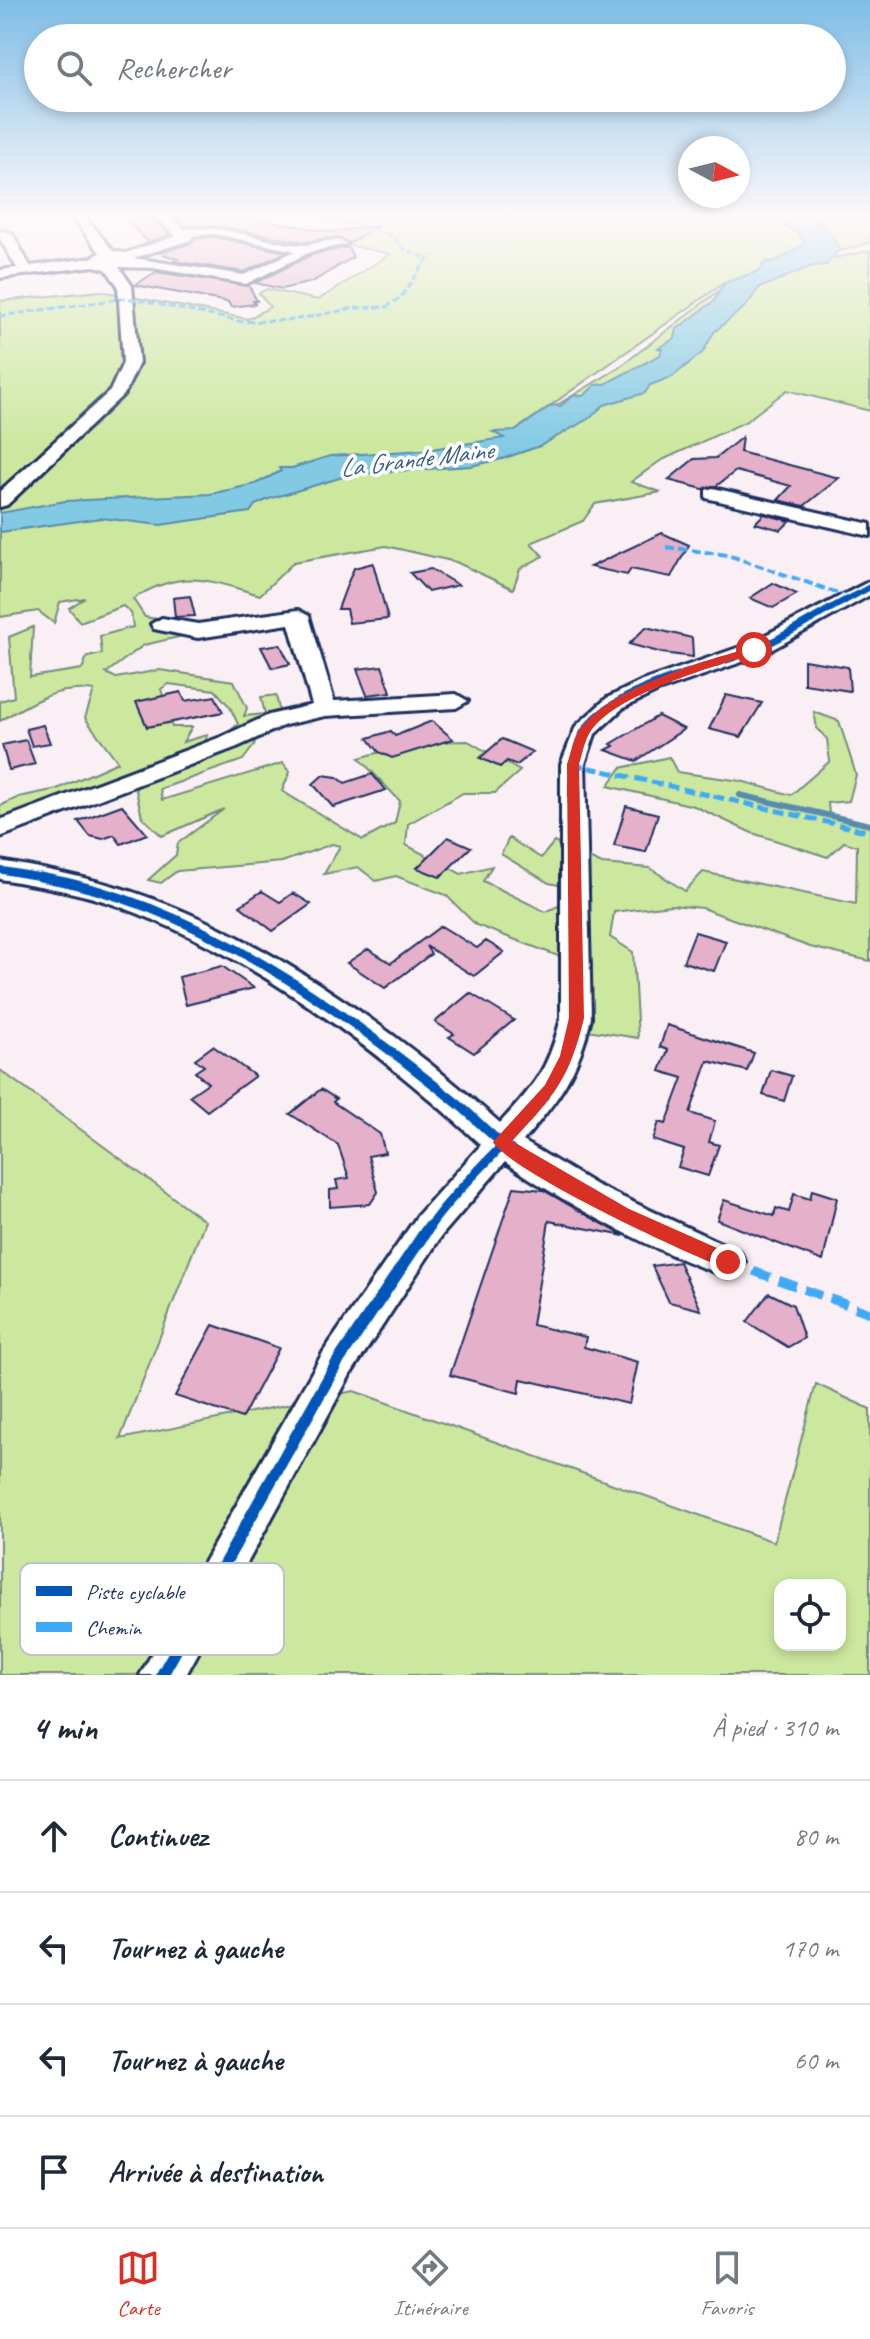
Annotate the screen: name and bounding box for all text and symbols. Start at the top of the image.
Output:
search box [24,24,846,112]
icon: search [52,46,96,90]
text: Rechercher [116,49,231,87]
north arrow [678,136,750,208]
water label: La Grande Maine [338,433,498,485]
route start [736,632,772,668]
route end [710,1244,746,1280]
legend [20,1563,284,1655]
text: Piste cyclable [86,1578,186,1606]
map controls [774,1579,846,1651]
button: locate [774,1579,846,1651]
text: Chemin [86,1614,142,1642]
text: 4 min [32,1706,97,1749]
text: À pied · 310 m [712,1711,838,1744]
icon: ahead [32,1814,76,1858]
text: Continuez [108,1817,207,1855]
text: 80 m [794,1820,838,1853]
icon: left [32,1926,76,1970]
text: Tournez à gauche [108,1929,283,1967]
text: 170 m [782,1932,838,1965]
icon: left [32,2038,76,2082]
text: Tournez à gauche [108,2041,283,2079]
text: 60 m [794,2044,838,2077]
icon: arrive [32,2150,76,2194]
text: Arrivée à destination [108,2153,323,2191]
tab: Carte [116,2246,160,2322]
tab: Itinéraire [393,2246,468,2322]
tab: Favoris [700,2246,754,2322]

